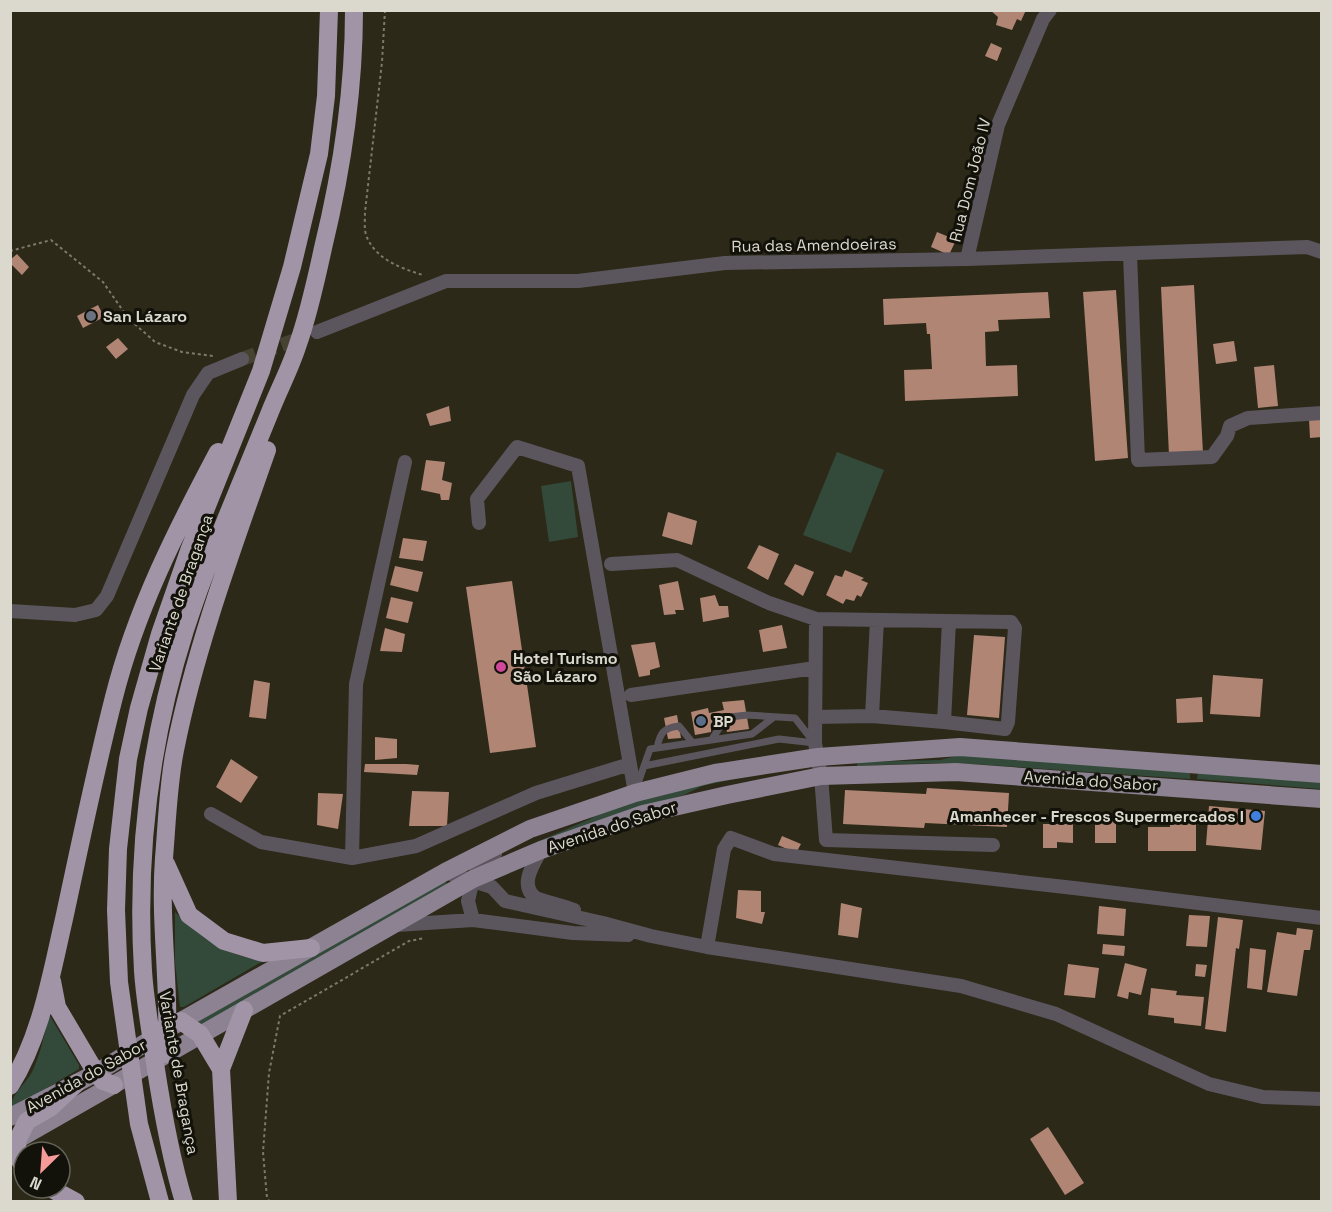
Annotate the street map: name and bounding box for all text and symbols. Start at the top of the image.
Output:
street label: Rua Dom João IV [944,116,996,244]
street label: Rua das Amendoeiras [731,233,897,257]
place label: San Lázaro [103,306,187,327]
marker: San Lázaro [84,309,98,323]
street label: Variante de Bragança [144,511,218,675]
place label: Hotel Turismo São Lázaro [513,648,618,687]
marker: Hotel Turismo São Lázaro [494,660,508,674]
place label: BP [713,711,734,732]
marker: BP [694,714,708,728]
street label: Avenida do Sabor [1023,766,1159,796]
street label: Avenida do Sabor [545,796,679,858]
place label: Amanhecer - Frescos Supermercados I [950,806,1244,827]
marker: Amanhecer - Frescos Supermercados I [1249,809,1263,823]
street label: Variante de Bragança [154,990,204,1156]
street label: Avenida do Sabor [22,1034,150,1118]
north arrow [12,1140,72,1200]
text: N [27,1171,45,1195]

